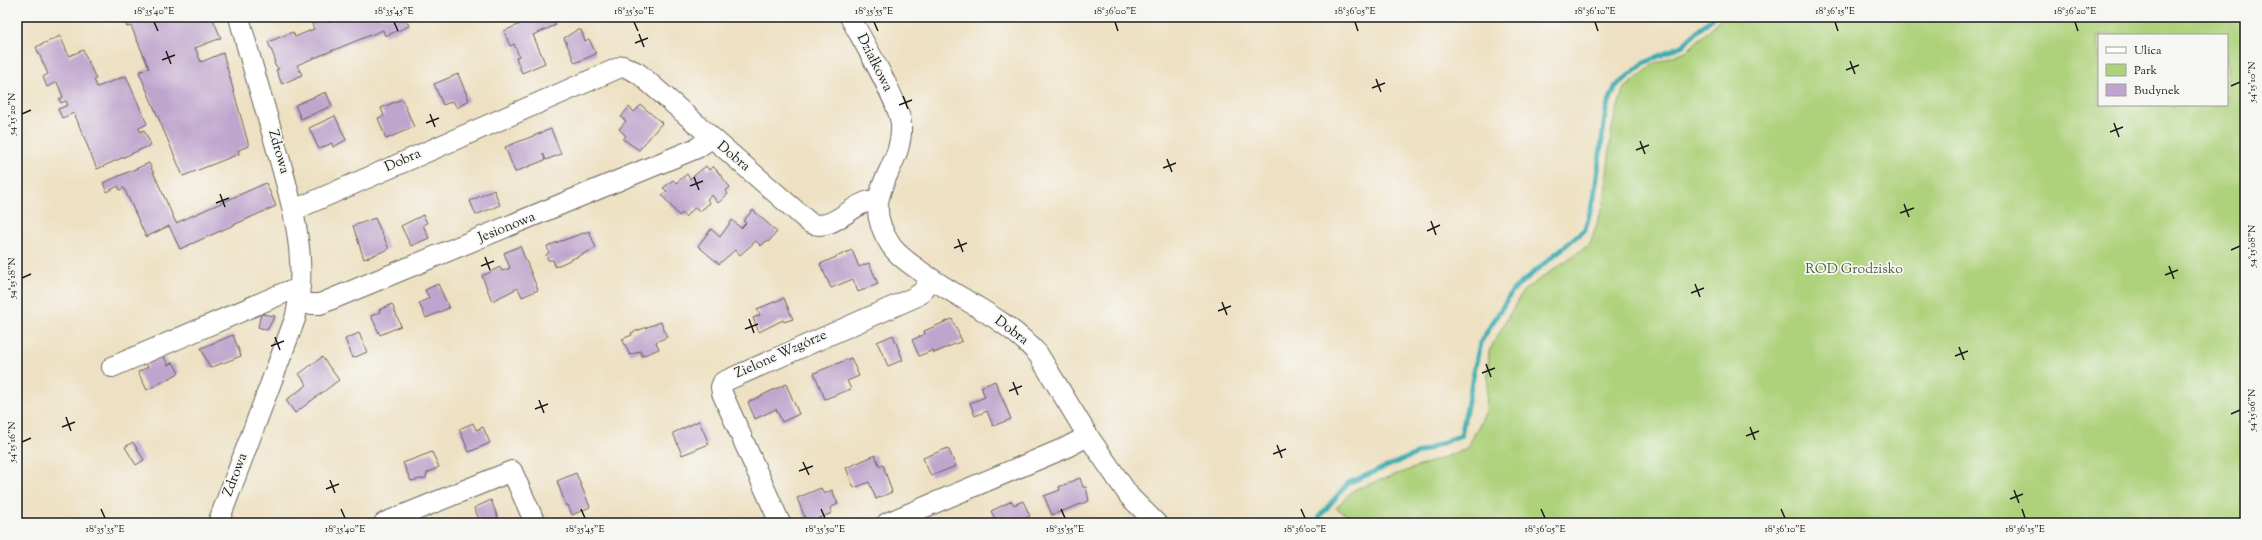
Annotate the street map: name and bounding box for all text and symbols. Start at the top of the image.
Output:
text: 18°35'40"E [134,4,174,19]
text: 18°35'45"E [375,4,413,19]
text: 18°35'50"E [614,4,654,19]
text: 18°35'55"E [855,4,893,19]
text: 18°36'00"E [1094,4,1136,19]
text: 18°36'05"E [1334,4,1376,19]
text: 18°36'10"E [1574,4,1616,19]
text: 18°36'15"E [1815,4,1855,19]
text: 18°36'20"E [2054,4,2096,19]
street label: Działkowa [851,31,897,96]
legend [2098,34,2228,106]
text: Ulica [2134,42,2162,60]
text: 54°15'10"N [2245,61,2260,104]
text: Park [2134,62,2157,80]
text: Budynek [2134,82,2181,100]
text: 54°15'20"N [5,93,20,136]
street label: Zdrowa [262,128,294,177]
street label: Dobra [712,137,754,177]
street label: Dobra [382,144,425,178]
street label: Jesionowa [475,207,539,249]
text: 54°15'08"N [2245,225,2260,268]
text: 54°15'18"N [5,257,20,300]
park label: ROD Grodzisko [1805,260,1903,280]
street label: Dobra [990,312,1033,351]
street label: Zielone Wzgórze [732,326,830,384]
text: 54°15'06"N [2245,389,2260,432]
text: 54°15'16"N [5,421,20,464]
street label: Zdrowa [219,450,254,500]
text: 18°35'35"E [86,522,124,537]
text: 18°35'40"E [325,522,365,537]
text: 18°35'45"E [566,522,604,537]
text: 18°35'50"E [805,522,845,537]
text: 18°35'55"E [1046,522,1084,537]
text: 18°36'00"E [1284,522,1326,537]
text: 18°36'05"E [1524,522,1566,537]
text: 18°36'10"E [1764,522,1806,537]
text: 18°36'15"E [2005,522,2045,537]

